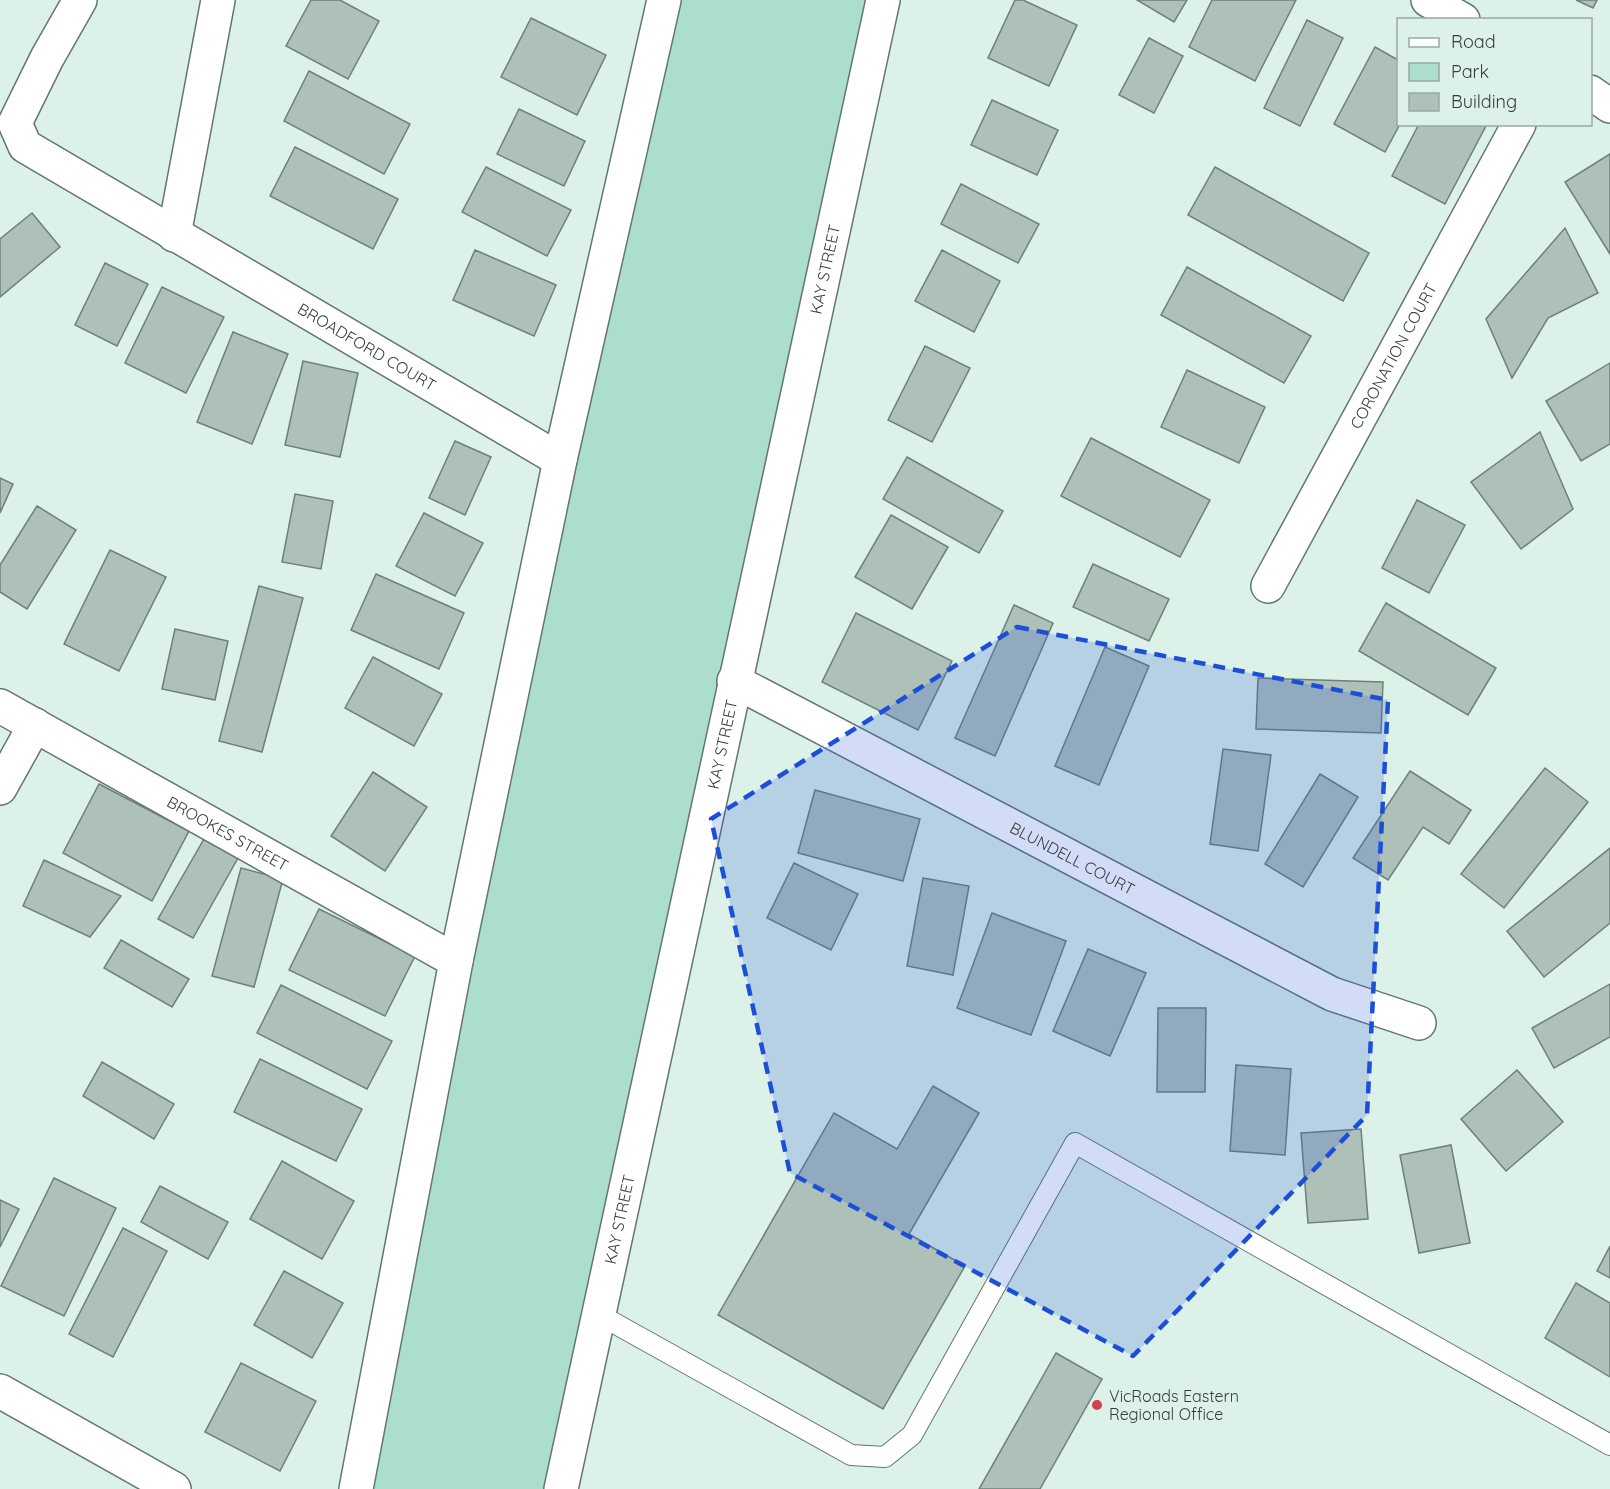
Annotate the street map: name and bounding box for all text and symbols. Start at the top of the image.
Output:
legend [1397,18,1592,126]
text: Road [1451,30,1496,53]
text: Park [1451,60,1489,83]
text: Building [1451,90,1517,113]
street label: KAY STREET [805,222,844,316]
street label: CORONATION COURT [1345,279,1441,432]
street label: BROADFORD COURT [294,298,440,395]
street label: KAY STREET [703,697,742,791]
street label: BROOKES STREET [164,791,292,875]
street label: BLUNDELL COURT [1007,817,1139,899]
street label: KAY STREET [600,1172,639,1266]
place label: VicRoads Eastern Regional Office [1109,1386,1239,1424]
marker: VicRoads Eastern Regional Office [1090,1398,1104,1412]

